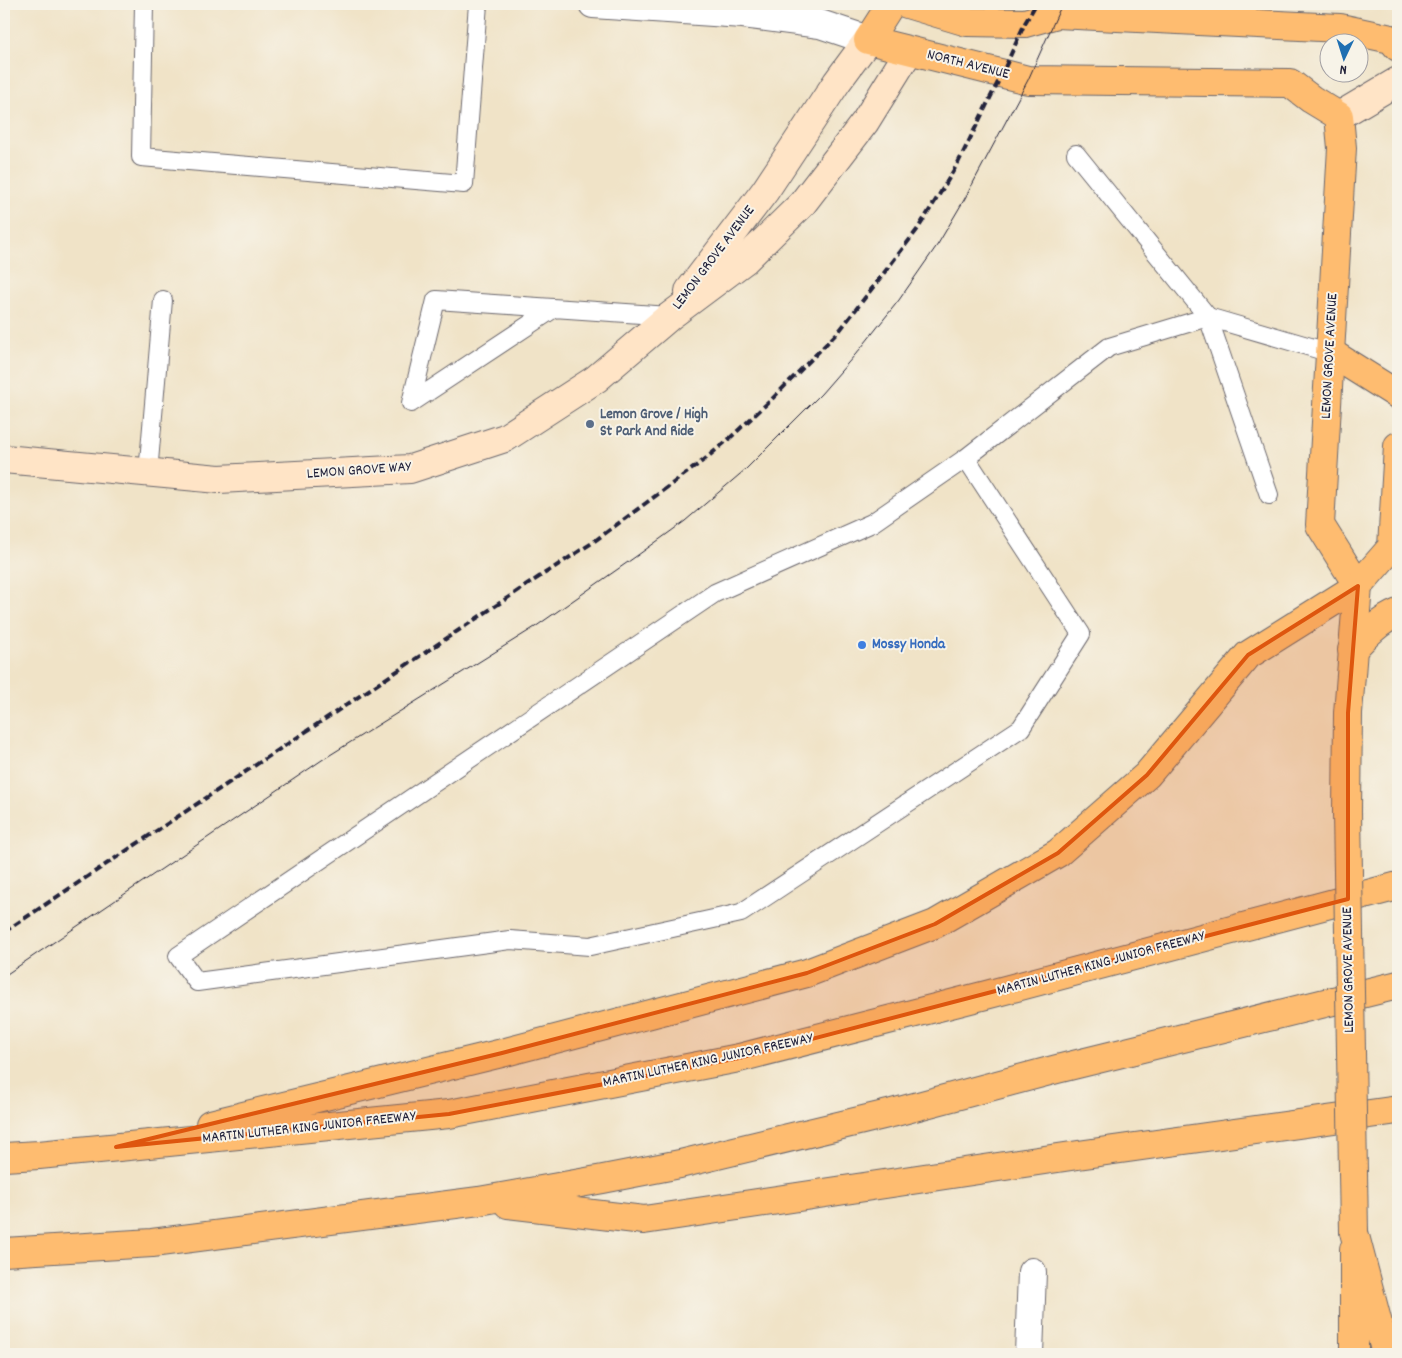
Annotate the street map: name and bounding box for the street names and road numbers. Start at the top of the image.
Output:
street label: NORTH AVENUE [925,44,1012,86]
street label: LEMON GROVE AVENUE [667,201,761,315]
street label: LEMON GROVE AVENUE [1316,292,1344,419]
street label: LEMON GROVE WAY [306,456,412,486]
street label: LEMON GROVE AVENUE [1337,907,1361,1033]
street label: MARTIN LUTHER KING JUNIOR FREEWAY [995,926,1208,1002]
street label: MARTIN LUTHER KING JUNIOR FREEWAY [601,1028,816,1094]
street label: MARTIN LUTHER KING JUNIOR FREEWAY [201,1106,417,1150]

